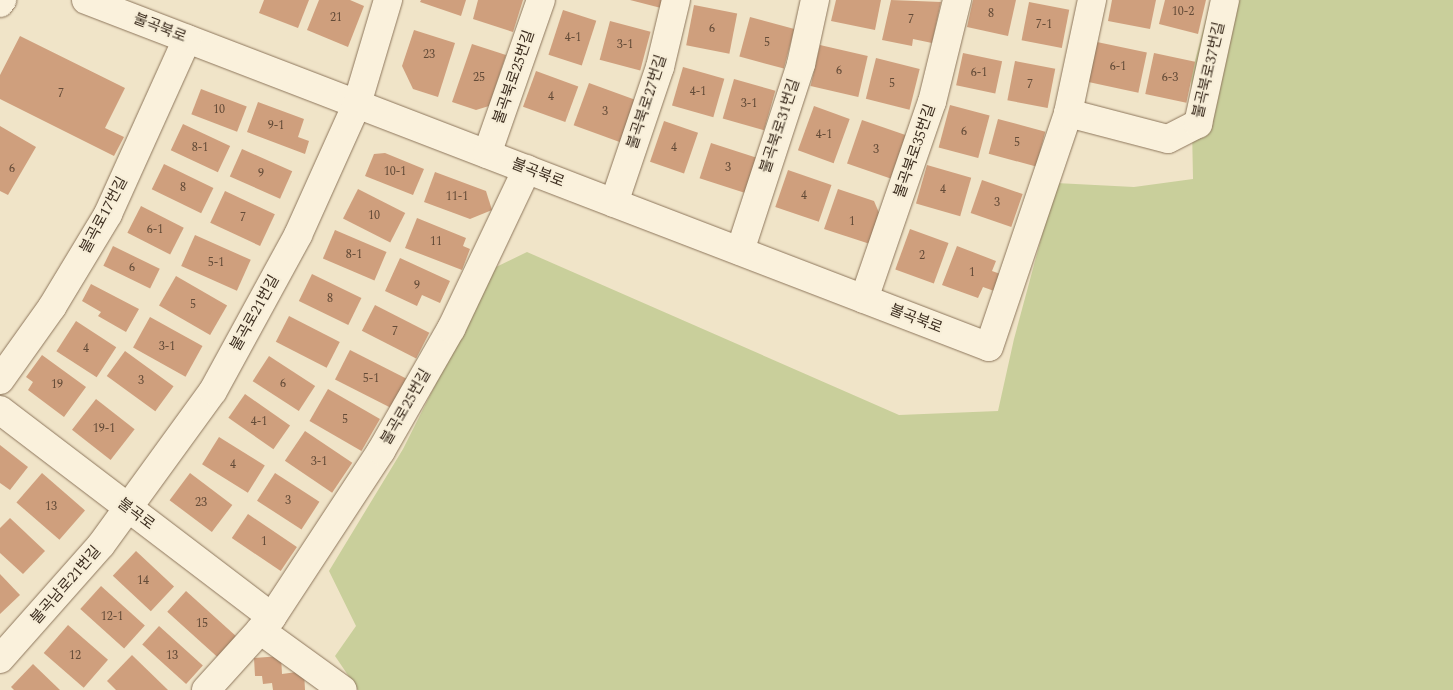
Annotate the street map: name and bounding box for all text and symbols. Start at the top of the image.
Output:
house number: 10-2 [1172,5,1194,19]
house number: 8 [988,7,994,21]
street label: 불곡북로 [131,10,189,46]
house number: 21 [330,11,342,25]
house number: 7 [908,13,914,27]
house number: 7-1 [1036,18,1052,32]
street label: 불곡북로37번길 [1189,20,1229,120]
house number: 6 [709,22,715,36]
street label: 불곡북로25번길 [490,28,538,126]
house number: 4-1 [565,31,581,45]
house number: 5 [764,36,770,50]
house number: 3-1 [617,38,633,52]
house number: 23 [423,48,435,62]
street label: 불곡북로27번길 [623,53,671,151]
house number: 6-1 [1110,60,1126,74]
house number: 6 [836,64,842,78]
house number: 6-1 [971,66,987,80]
house number: 25 [473,71,485,85]
house number: 6-3 [1162,71,1178,85]
street label: 불곡북로31번길 [756,77,804,175]
house number: 5 [889,77,895,91]
house number: 7 [1027,78,1033,92]
house number: 4-1 [690,85,706,99]
house number: 7 [58,87,64,101]
house number: 4 [548,90,554,104]
house number: 3-1 [741,97,757,111]
street label: 불곡북로35번길 [891,102,939,200]
house number: 10 [213,103,225,117]
house number: 3 [602,105,608,119]
house number: 9-1 [268,119,284,133]
house number: 6 [961,125,967,139]
house number: 4-1 [816,128,832,142]
house number: 5 [1014,136,1020,150]
house number: 8-1 [192,141,208,155]
house number: 4 [671,141,677,155]
house number: 3 [873,143,879,157]
street label: 불곡북로 [509,155,567,191]
house number: 3 [725,161,731,175]
house number: 6 [9,162,15,176]
house number: 10-1 [384,165,406,179]
house number: 9 [258,167,264,181]
street label: 불곡로17번길 [76,174,132,256]
house number: 8 [180,181,186,195]
house number: 4 [940,183,946,197]
house number: 4 [801,189,807,203]
house number: 11-1 [446,190,468,204]
house number: 3 [994,196,1000,210]
house number: 10 [368,209,380,223]
house number: 7 [240,211,246,225]
house number: 1 [849,215,855,229]
house number: 6-1 [147,223,163,237]
house number: 11 [430,235,442,249]
house number: 8-1 [346,248,362,262]
house number: 2 [919,249,925,263]
house number: 5-1 [208,256,224,270]
house number: 6 [129,261,135,275]
house number: 1 [969,266,975,280]
street label: 불곡로21번길 [227,272,283,354]
house number: 9 [414,279,420,293]
house number: 8 [327,292,333,306]
house number: 5 [190,298,196,312]
street label: 불곡북로 [887,301,945,337]
house number: 7 [392,325,398,339]
house number: 3-1 [159,340,175,354]
house number: 4 [83,342,89,356]
street label: 불곡로25번길 [377,366,435,448]
house number: 5-1 [363,372,379,386]
house number: 3 [138,374,144,388]
house number: 6 [280,377,286,391]
house number: 19 [51,378,63,392]
house number: 5 [342,413,348,427]
house number: 4-1 [251,415,267,429]
house number: 19-1 [93,422,115,436]
house number: 3-1 [311,455,327,469]
house number: 4 [230,458,236,472]
street label: 불곡로 [114,494,158,534]
house number: 3 [285,494,291,508]
house number: 23 [195,496,207,510]
house number: 13 [45,500,57,514]
house number: 1 [261,535,267,549]
street label: 불곡남로21번길 [27,542,105,628]
house number: 14 [137,574,149,588]
house number: 12-1 [101,610,123,624]
house number: 15 [196,617,208,631]
house number: 12 [69,649,81,663]
house number: 13 [166,649,178,663]

